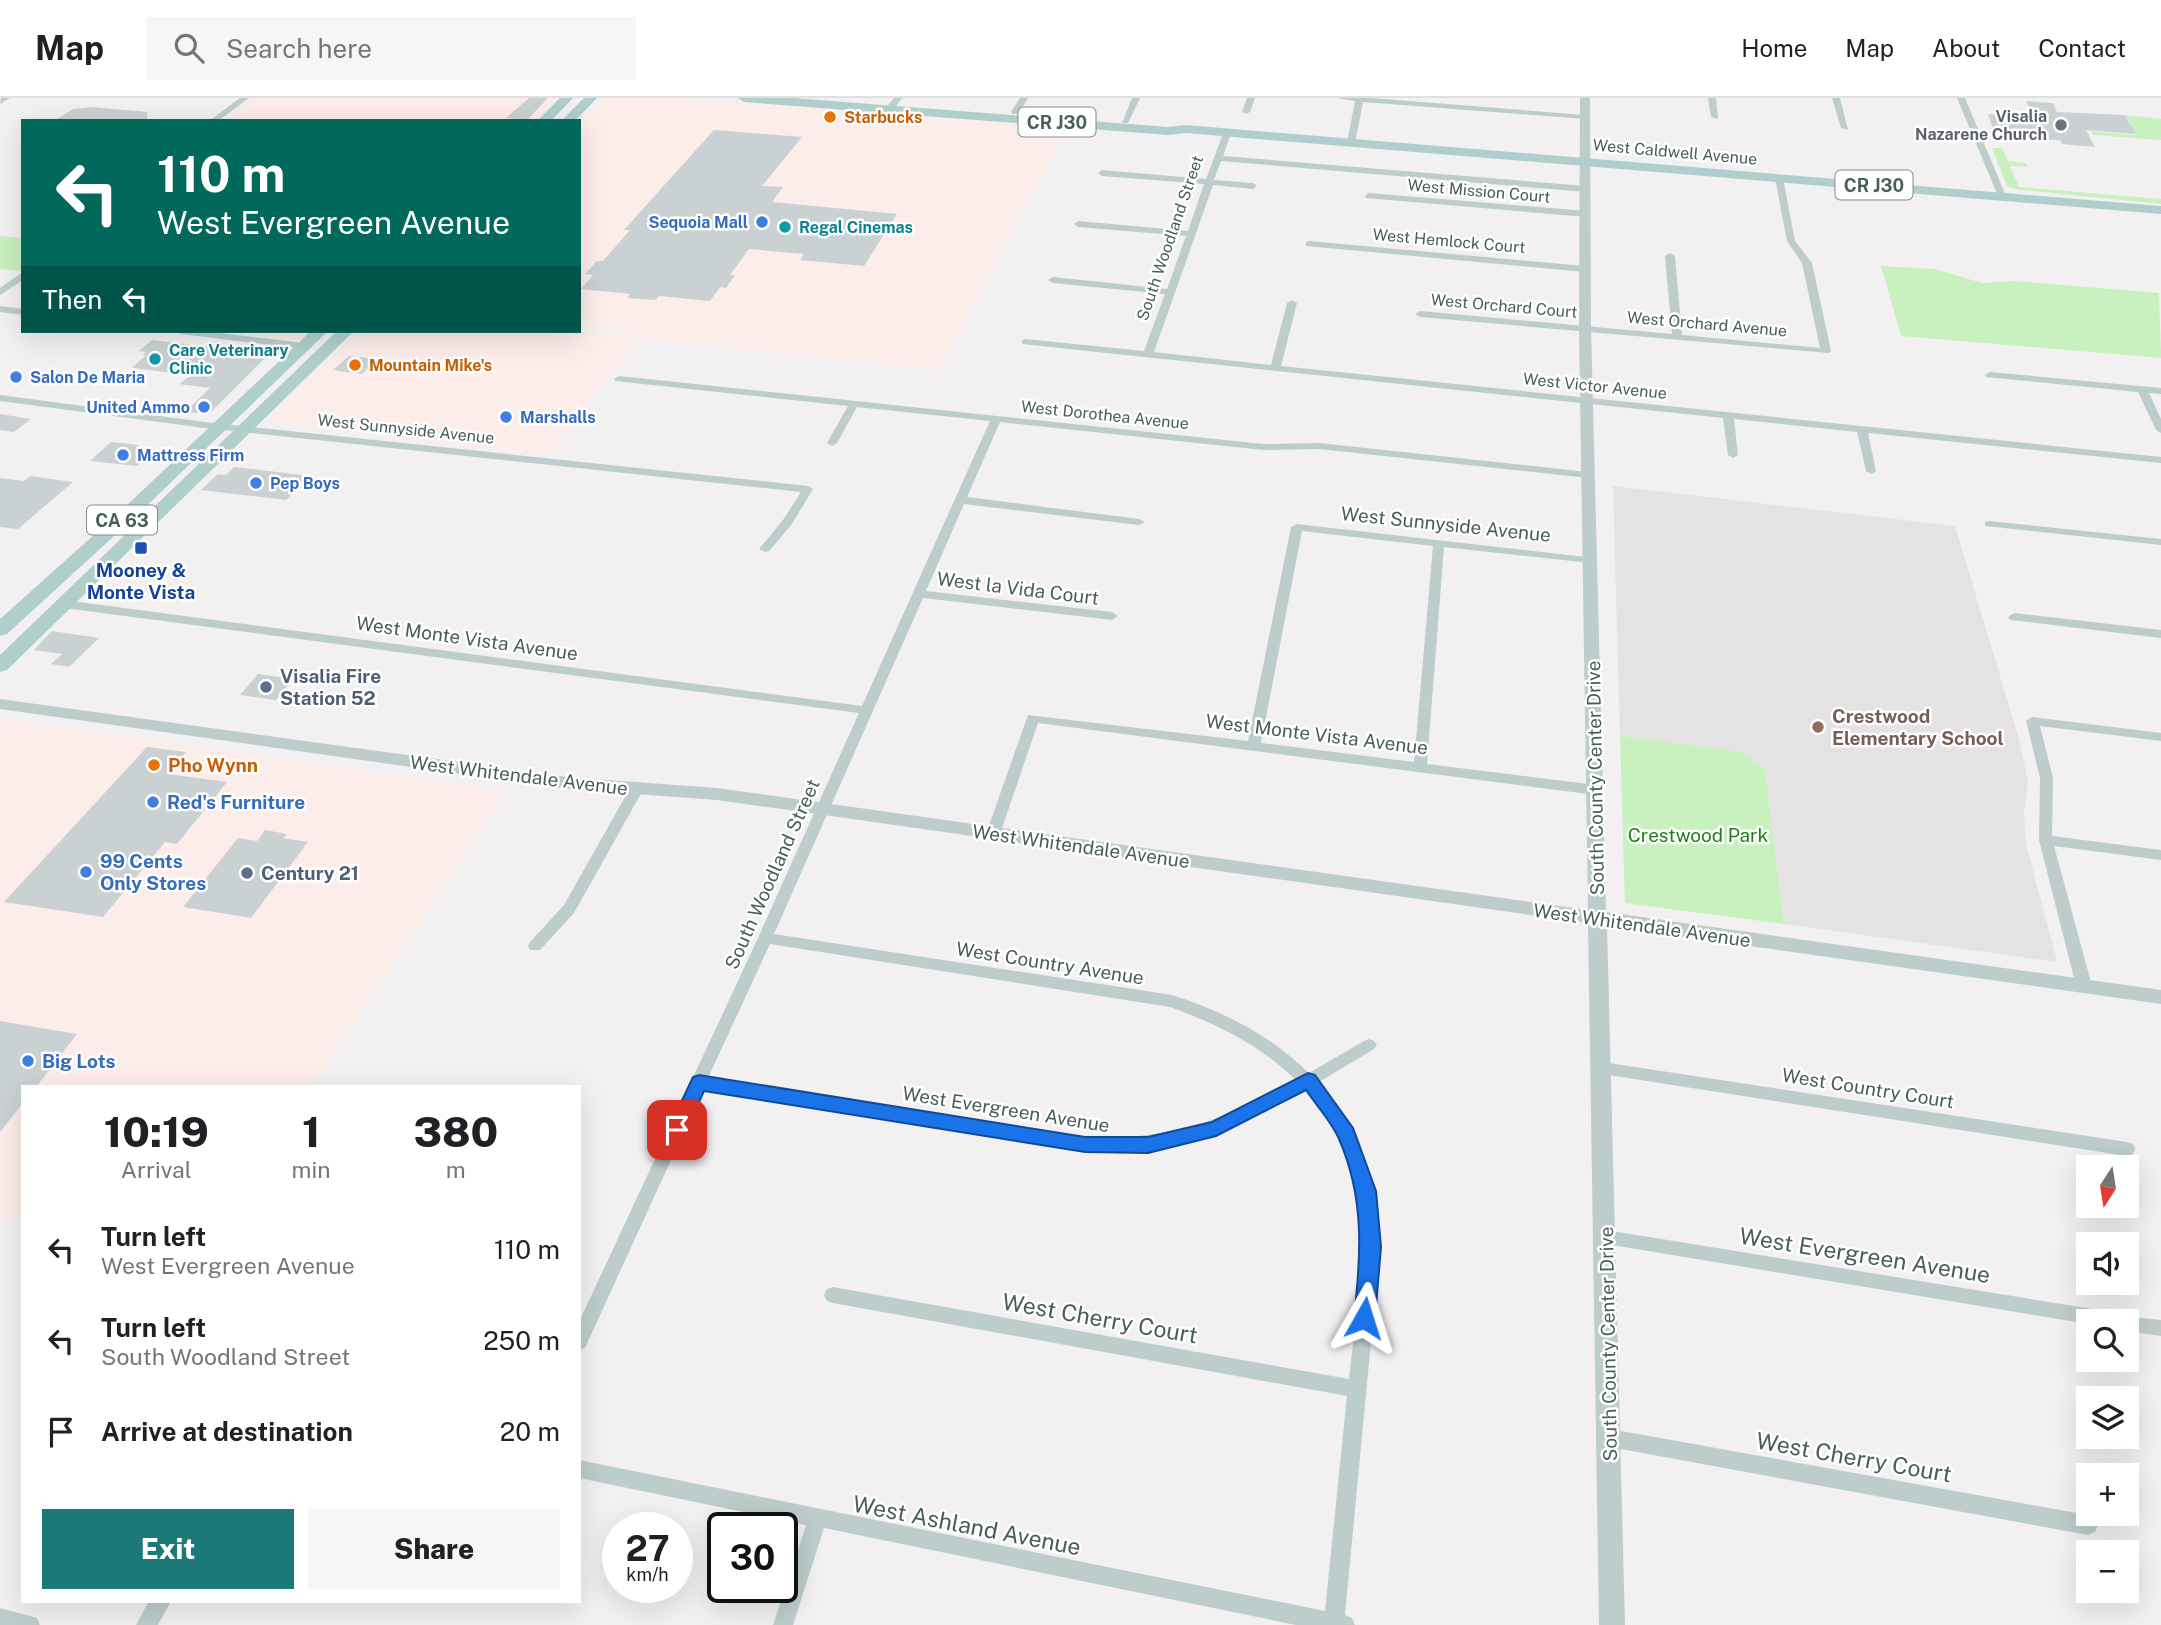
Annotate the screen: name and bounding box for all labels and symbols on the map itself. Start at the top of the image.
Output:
road number: CR J30 [1018,107,1096,136]
place label: Visalia Nazarene Church [1915,107,2047,144]
place label: Starbucks [844,108,922,127]
marker: Starbucks [822,109,838,125]
marker: Visalia Nazarene Church [2053,117,2069,133]
street label: West Caldwell Avenue [1592,135,1758,169]
street label: South Woodland Street [1133,153,1207,323]
road number: CR J30 [1836,170,1912,200]
street label: West Mission Court [1407,175,1551,207]
place label: Sequoia Mall [648,213,748,232]
marker: Sequoia Mall [754,214,770,230]
place label: Regal Cinemas [799,218,913,237]
marker: Regal Cinemas [777,219,793,235]
street label: West Hemlock Court [1372,225,1526,257]
street label: West Orchard Court [1430,290,1578,322]
street label: West Orchard Avenue [1626,308,1788,340]
place label: Care Veterinary Clinic [169,341,289,378]
marker: Care Veterinary Clinic [147,351,163,367]
place label: Mountain Mike's [369,356,492,375]
marker: Mountain Mike's [347,357,363,373]
place label: Salon De Maria [30,368,145,387]
marker: Salon De Maria [8,369,24,385]
street label: West Victor Avenue [1522,369,1668,403]
street label: West Dorothea Avenue [1020,397,1190,433]
place label: United Ammo [86,398,190,417]
marker: United Ammo [196,399,212,415]
place label: Marshalls [520,408,596,427]
marker: Marshalls [498,409,514,425]
street label: West Sunnyside Avenue [317,410,495,448]
place label: Mattress Firm [137,446,244,465]
marker: Mattress Firm [115,447,131,463]
place label: Pep Boys [270,474,340,493]
marker: Pep Boys [248,475,264,491]
street label: West Sunnyside Avenue [1340,502,1552,546]
road number: CA 63 [87,506,157,534]
marker: Mooney & Monte Vista [133,540,149,556]
place label: Mooney & Monte Vista [87,559,195,603]
street label: West la Vida Court [936,567,1100,609]
street label: West Monte Vista Avenue [355,612,579,664]
street label: South County Center Drive [1582,660,1608,896]
place label: Visalia Fire Station 52 [280,665,381,709]
marker: Visalia Fire Station 52 [258,679,274,695]
place label: Crestwood Elementary School [1832,705,2004,749]
street label: West Monte Vista Avenue [1205,709,1429,759]
marker: Crestwood Elementary School [1810,719,1826,735]
street label: West Whitendale Avenue [409,751,629,799]
place label: Pho Wynn [168,754,258,776]
marker: Pho Wynn [146,757,162,773]
street label: South Woodland Street [720,776,824,972]
place label: Red's Furniture [167,791,305,813]
marker: Red's Furniture [145,794,161,810]
street label: West Whitendale Avenue [971,820,1191,872]
park label: Crestwood Park [1628,824,1769,846]
place label: 99 Cents Only Stores [100,850,206,894]
place label: Century 21 [261,862,359,884]
marker: 99 Cents Only Stores [78,864,94,880]
marker: Century 21 [239,865,255,881]
street label: West Whitendale Avenue [1532,899,1752,951]
street label: West Country Avenue [955,937,1145,989]
place label: Big Lots [42,1050,116,1072]
marker: Big Lots [20,1053,36,1069]
street label: West Country Court [1780,1064,1956,1112]
street label: West Evergreen Avenue [901,1082,1111,1136]
pin [647,1100,707,1160]
north arrow [2076,1155,2138,1218]
street label: West Evergreen Avenue [1738,1222,1992,1288]
street label: South County Center Drive [1595,1226,1621,1462]
position arrow [1327,1281,1401,1355]
street label: West Cherry Court [1000,1288,1200,1348]
street label: West Cherry Court [1754,1427,1954,1487]
street label: West Ashland Avenue [851,1490,1083,1560]
speed limit sign: 30 [707,1512,798,1603]

